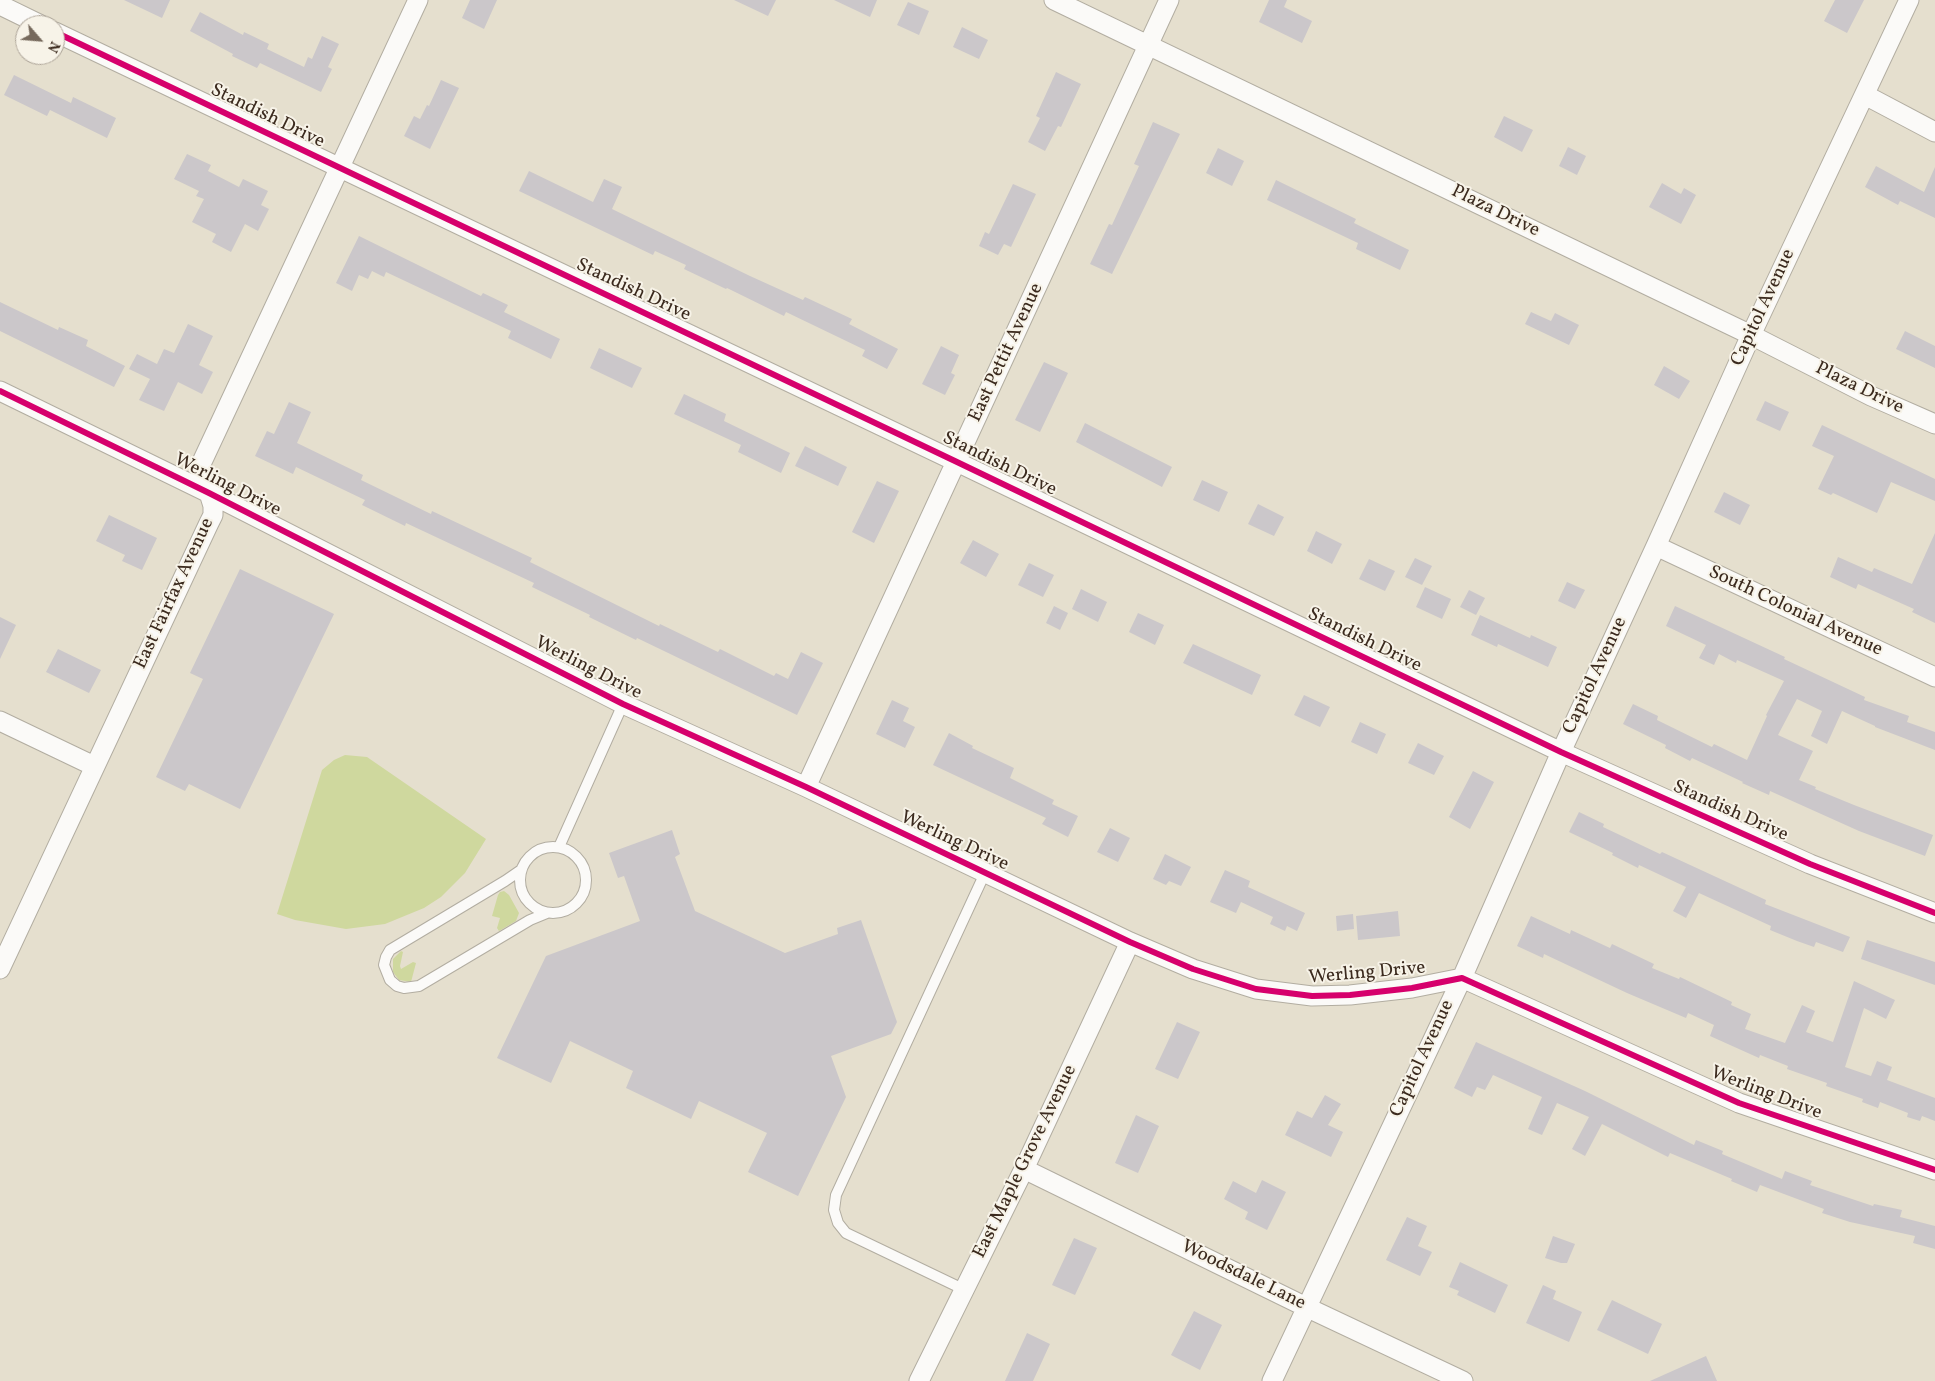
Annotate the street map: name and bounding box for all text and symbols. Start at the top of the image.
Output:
north arrow [15,15,65,65]
text: N [42,38,64,55]
street label: Standish Drive [206,80,328,154]
street label: Plaza Drive [1447,181,1543,243]
street label: Capitol Avenue [1727,246,1801,370]
street label: Standish Drive [572,254,694,328]
street label: East Pettit Avenue [965,280,1049,426]
street label: Plaza Drive [1811,358,1907,420]
street label: Standish Drive [938,428,1060,502]
street label: Werling Drive [170,449,284,523]
street label: East Fairfax Avenue [130,515,220,673]
street label: South Colonial Avenue [1704,562,1886,662]
street label: Standish Drive [1303,604,1425,678]
street label: Capitol Avenue [1559,614,1633,738]
street label: Werling Drive [531,632,645,706]
street label: Standish Drive [1669,776,1791,848]
street label: Werling Drive [896,807,1012,877]
street label: Werling Drive [1308,958,1426,990]
street label: Capitol Avenue [1386,997,1460,1121]
street label: East Maple Grove Avenue [969,1062,1083,1262]
street label: Werling Drive [1707,1062,1825,1126]
street label: Woodsdale Lane [1177,1236,1309,1316]

